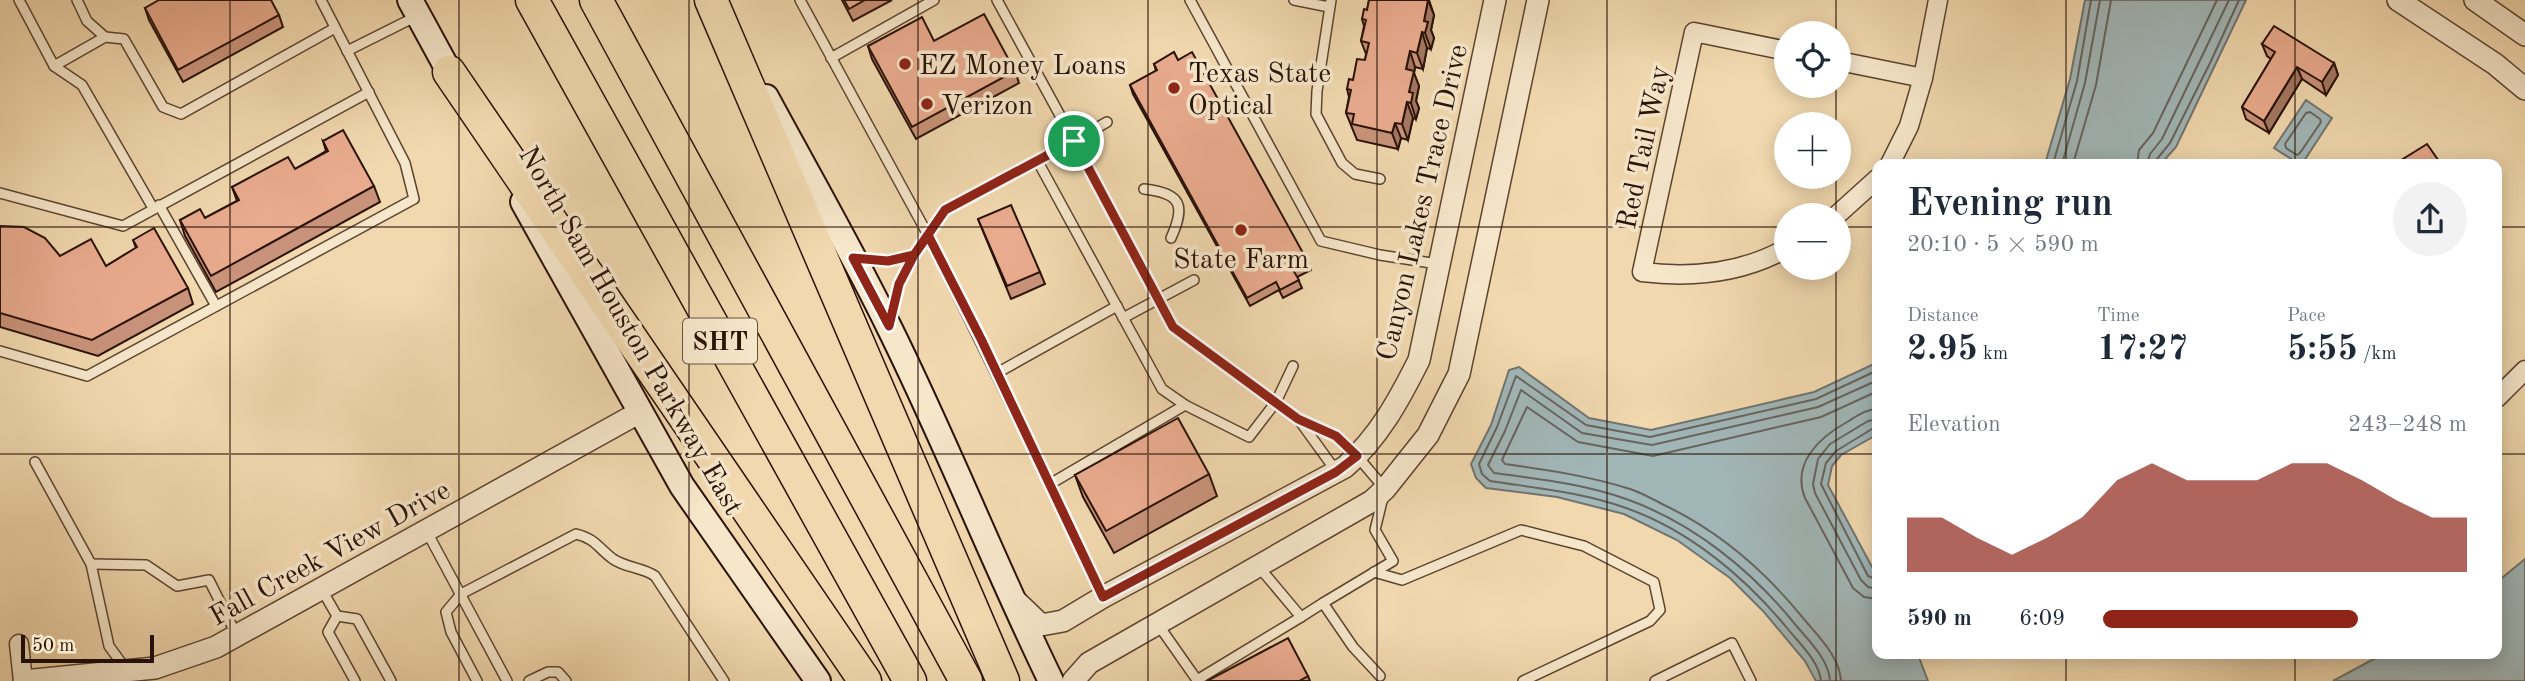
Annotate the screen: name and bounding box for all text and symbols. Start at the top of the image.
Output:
map controls [1774,21,1851,280]
button: locate [1774,21,1851,98]
street label: Canyon Lakes Trace Drive [1374,42,1474,363]
place label: EZ Money Loans [919,53,1126,81]
marker: EZ Money Loans [897,56,913,72]
place label: Texas State Optical [1188,61,1331,121]
street label: Red Tail Way [1614,63,1676,232]
marker: Texas State Optical [1166,80,1182,96]
place label: Verizon [941,93,1033,121]
marker: Verizon [919,96,935,112]
pin [1044,111,1104,171]
button: + [1774,112,1851,189]
icon: arrive [1055,122,1093,160]
street label: North Sam Houston Parkway East [512,142,747,521]
button: share [2393,182,2467,256]
text: Evening run [1907,186,2113,224]
button: − [1774,203,1851,280]
marker: State Farm [1233,222,1249,238]
text: 20:10 · 5 × 590 m [1907,233,2099,256]
place label: State Farm [1173,247,1309,275]
text: Distance [1907,307,1979,326]
text: Time [2097,307,2140,326]
text: Pace [2287,307,2326,326]
road number: SHT [683,318,757,364]
text: 2.95 [1907,332,1978,367]
text: 17:27 [2097,332,2188,367]
text: 5:55 [2287,332,2358,367]
text: km [1978,345,2008,364]
text: /km [2358,345,2397,364]
text: Elevation [1907,413,2001,436]
text: 243–248 m [2348,413,2467,436]
street label: Fall Creek View Drive [206,477,455,632]
text: 590 m [1907,607,1972,630]
text: 6:09 [2019,607,2065,630]
scale bar [21,632,154,664]
text: 50 m [32,637,74,656]

